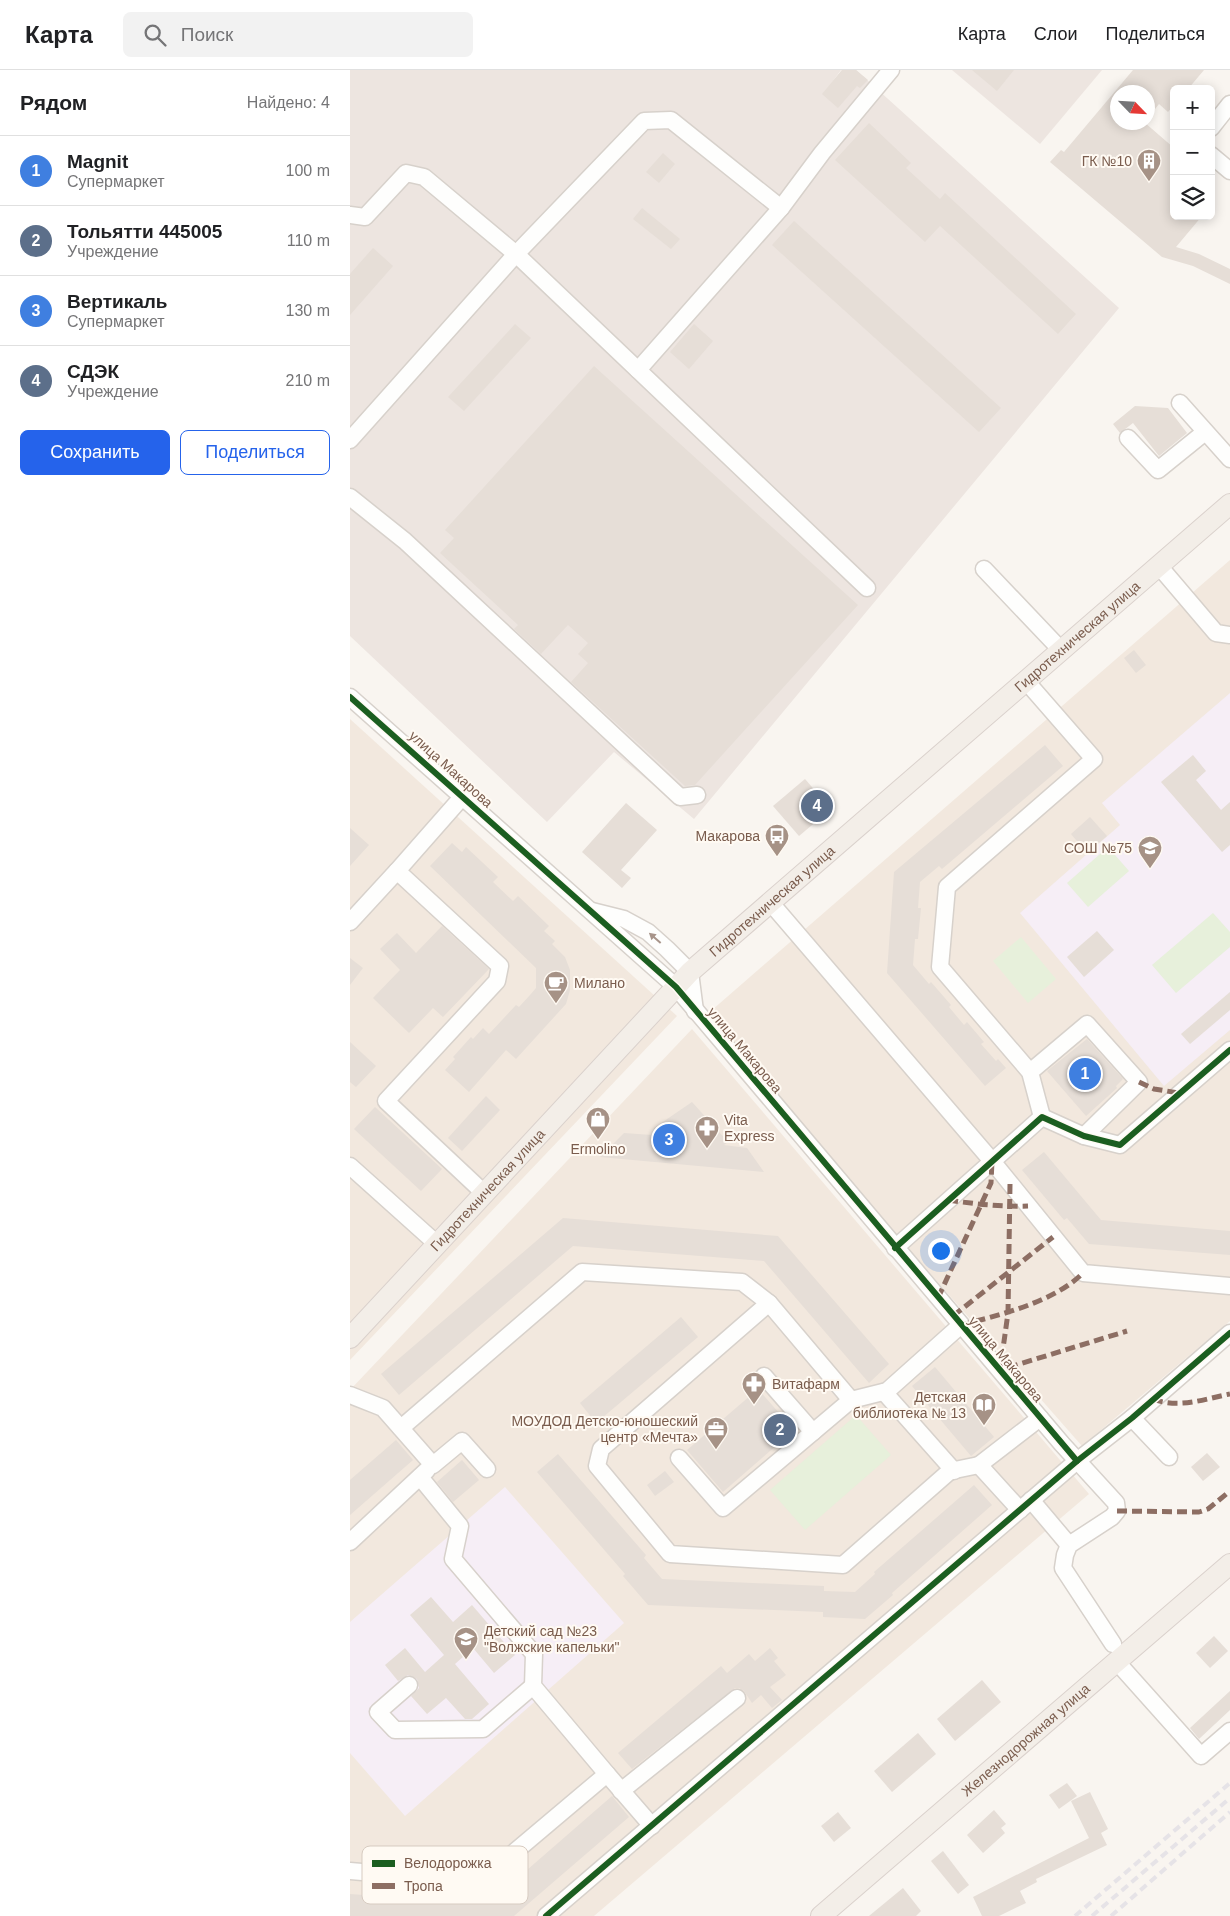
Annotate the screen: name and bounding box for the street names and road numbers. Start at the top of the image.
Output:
street label: Гидротехническая улица [1011,578,1143,695]
street label: улица Макарова [406,727,496,811]
street label: Гидротехническая улица [706,842,838,960]
street label: улица Макарова [705,1004,786,1096]
street label: Гидротехническая улица [427,1126,548,1254]
street label: улица Макарова [966,1313,1047,1405]
street label: Железнодорожная улица [958,1680,1093,1799]

